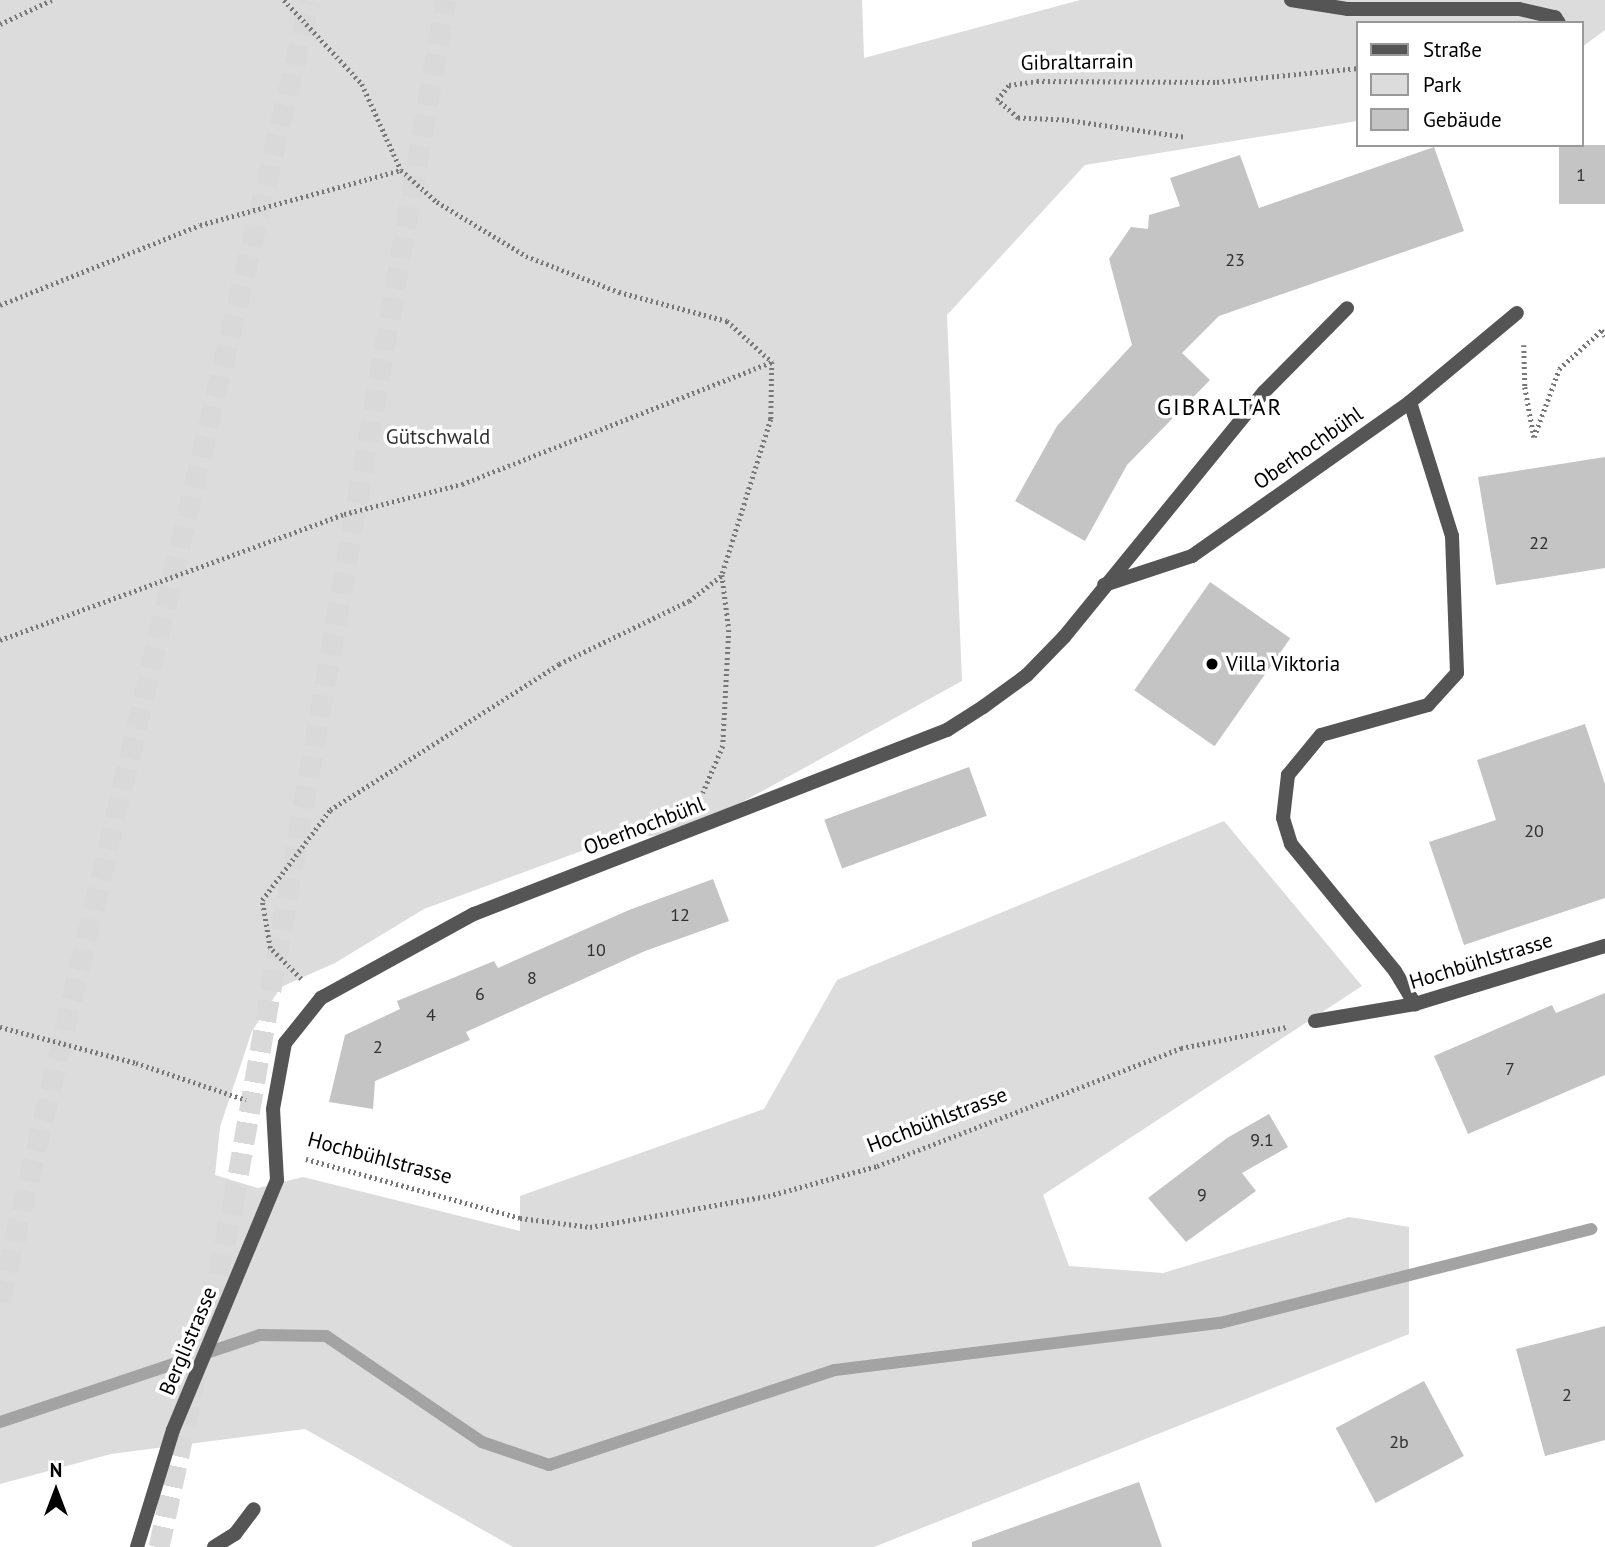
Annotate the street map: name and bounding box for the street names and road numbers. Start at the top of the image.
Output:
street label: Gibraltarrain [1020,48,1134,76]
street label: Oberhochbühl [1249,401,1367,495]
street label: Oberhochbühl [580,791,708,861]
street label: Hochbühlstrasse [1406,927,1556,995]
street label: Hochbühlstrasse [863,1082,1011,1158]
street label: Hochbühlstrasse [305,1127,455,1189]
street label: Berglistrasse [154,1283,222,1399]

